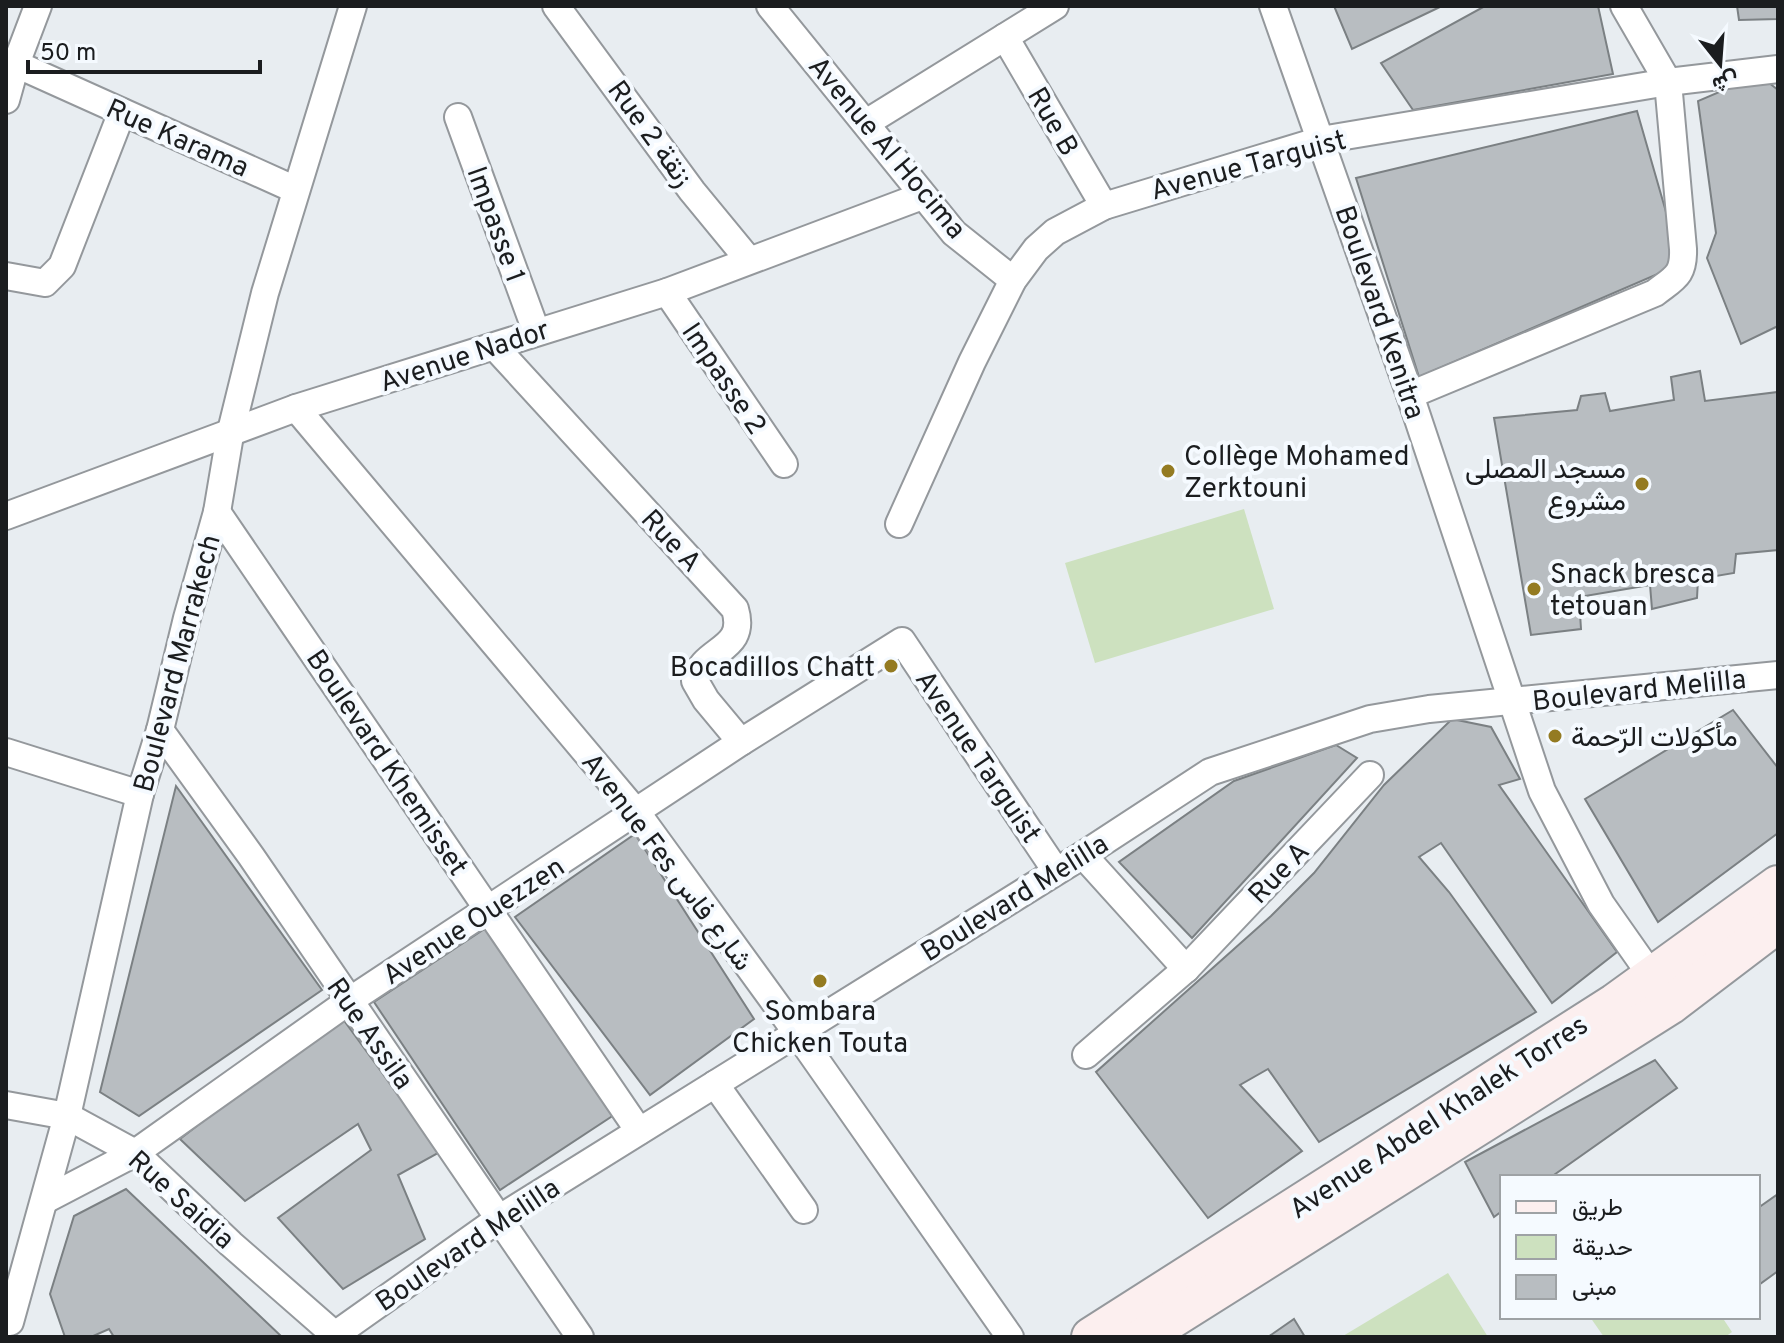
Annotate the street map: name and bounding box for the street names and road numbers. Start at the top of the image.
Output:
street label: Avenue Al Hocima [799,50,973,248]
street label: Rue 2 زنقة [598,74,699,195]
street label: Rue B [1017,82,1085,163]
street label: Rue Karama [100,92,254,187]
street label: Avenue Targuist [1147,124,1350,210]
street label: Impasse 1 [457,162,532,288]
street label: Boulevard Kenitra [1325,201,1432,425]
street label: Avenue Nador [375,313,554,402]
street label: Impasse 2 [672,317,773,443]
street label: Rue A [632,503,708,581]
street label: Boulevard Marrakech [127,531,231,797]
street label: Boulevard Khemisset [296,644,475,884]
street label: Boulevard Melilla [1531,663,1748,721]
street label: Avenue Targuist [905,664,1048,851]
street label: Avenue Fes شارع فاس [572,746,760,979]
street label: Boulevard Melilla [915,827,1116,972]
street label: Rue A [1242,835,1319,913]
street label: Avenue Ouezzen [377,850,573,995]
street label: Rue Assila [317,972,420,1098]
street label: Avenue Abdel Khalek Torres [1283,1008,1596,1229]
street label: Rue Saidia [119,1144,241,1259]
street label: Boulevard Melilla [370,1172,568,1321]

